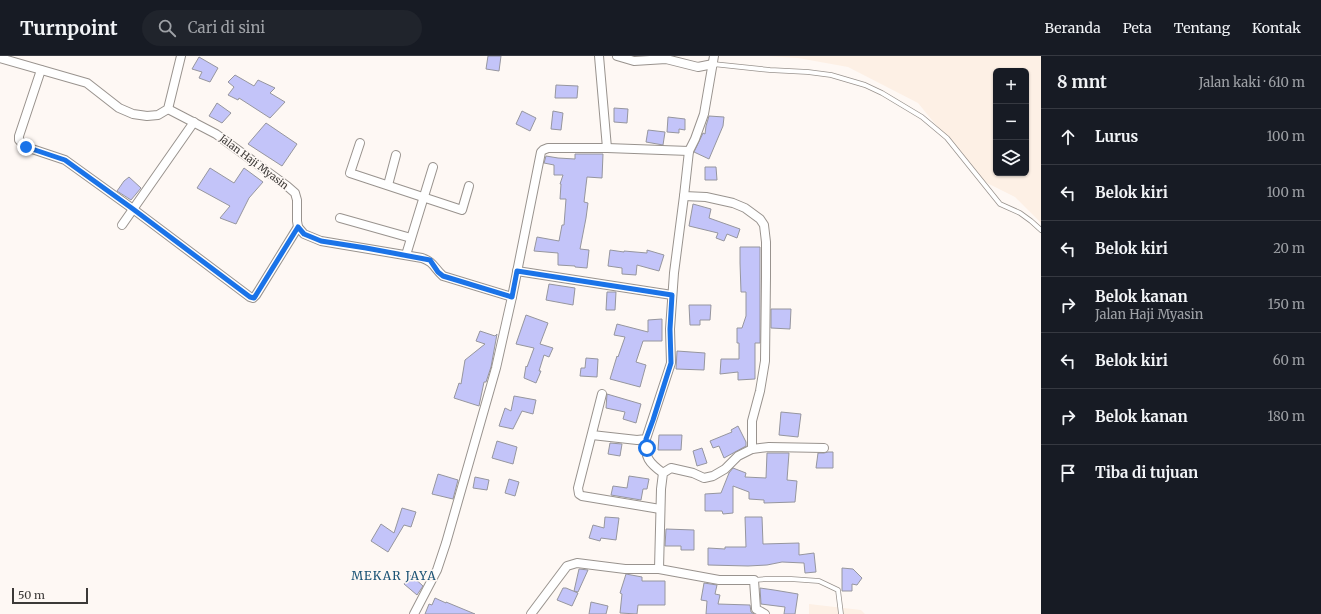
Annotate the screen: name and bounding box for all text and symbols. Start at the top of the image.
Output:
search box [142,10,422,46]
text: Turnpoint [20,16,118,40]
icon: search [156,17,178,39]
text: Cari di sini [188,18,265,37]
text: Beranda [1045,19,1101,37]
text: Peta [1123,19,1152,37]
text: Tentang [1174,19,1230,37]
text: Kontak [1252,19,1301,37]
map controls [993,68,1029,176]
button: + [993,68,1029,104]
text: 8 mnt [1057,71,1107,93]
text: Jalan kaki · 610 m [1199,74,1305,91]
button: − [993,104,1029,140]
icon: ahead [1057,126,1079,148]
text: Lurus [1095,127,1138,146]
text: 100 m [1267,128,1305,145]
street label: Jalan Haji Myasin [216,131,291,192]
route end [17,138,35,156]
button: layers [993,140,1029,176]
icon: left [1057,182,1079,204]
text: Belok kiri [1095,183,1168,202]
text: 100 m [1267,184,1305,201]
icon: left [1057,238,1079,260]
text: Belok kiri [1095,239,1168,258]
text: 20 m [1273,240,1305,257]
text: Belok kanan [1095,287,1188,306]
icon: right [1057,294,1079,316]
text: 150 m [1268,296,1305,313]
text: Jalan Haji Myasin [1095,306,1203,323]
icon: left [1057,350,1079,372]
text: Belok kiri [1095,351,1168,370]
text: 60 m [1273,352,1305,369]
icon: right [1057,406,1079,428]
text: Belok kanan [1095,407,1188,426]
text: 180 m [1267,408,1305,425]
route start [638,439,656,457]
icon: arrive [1057,462,1079,484]
text: Tiba di tujuan [1095,463,1198,482]
district label: MEKAR JAYA [351,568,437,583]
scale bar [12,586,88,605]
text: 50 m [18,588,45,602]

